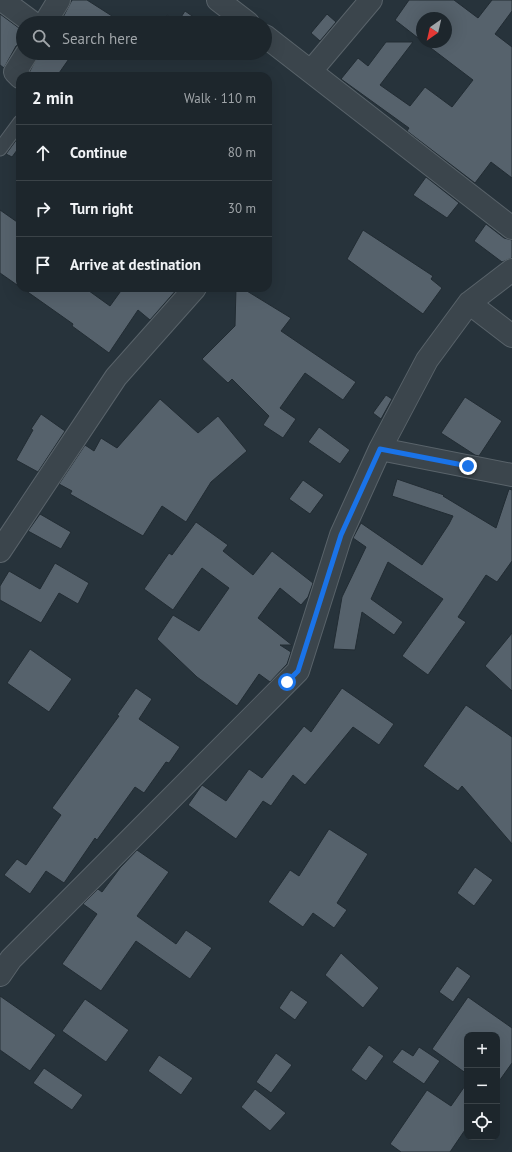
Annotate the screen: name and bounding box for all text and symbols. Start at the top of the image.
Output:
north arrow [416,12,452,48]
search box [16,16,272,60]
icon: search [30,27,52,49]
text: Search here [62,29,138,48]
text: 2 min [32,87,73,109]
text: Walk · 110 m [184,90,256,107]
icon: ahead [32,142,54,164]
text: Continue [70,143,127,162]
text: 80 m [228,144,256,161]
icon: right [32,198,54,220]
text: Turn right [70,199,133,218]
text: 30 m [228,200,256,217]
icon: arrive [32,254,54,276]
text: Arrive at destination [70,255,201,274]
route end [459,457,477,475]
route start [278,673,296,691]
map controls [464,1032,500,1140]
button: + [464,1032,500,1068]
button: − [464,1068,500,1104]
button: locate [464,1104,500,1140]

